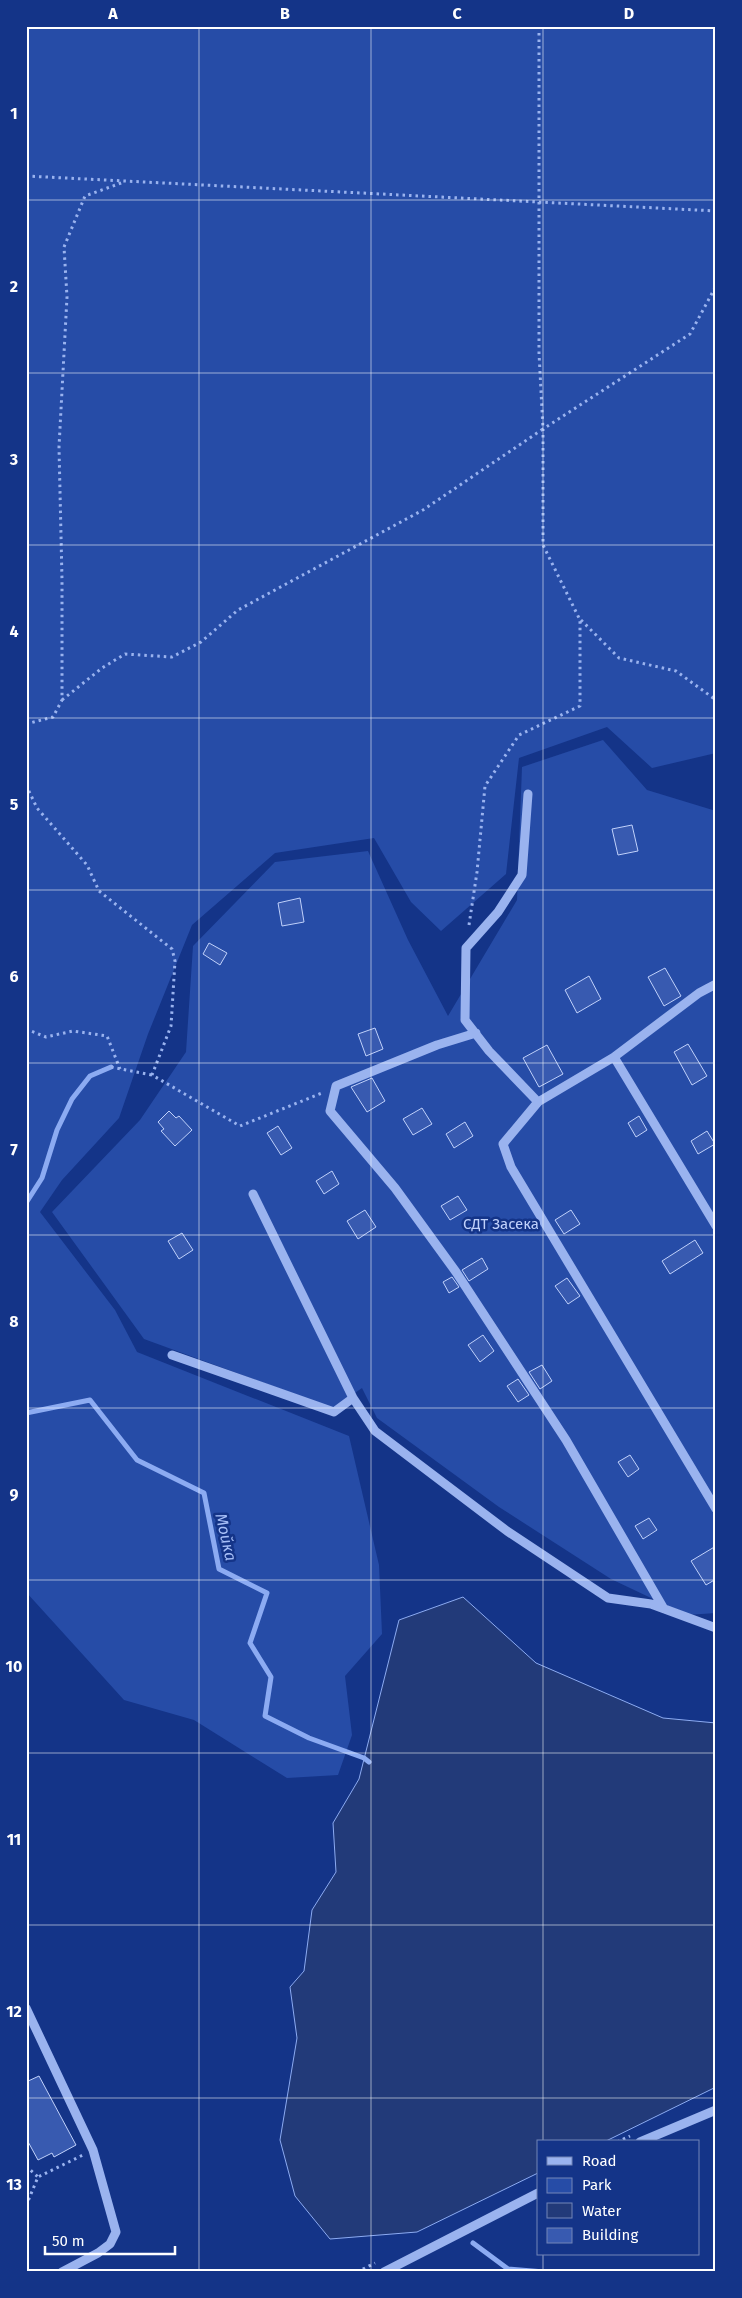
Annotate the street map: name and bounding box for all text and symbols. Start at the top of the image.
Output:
text: A [107,4,118,23]
text: B [280,4,290,23]
text: C [452,4,462,23]
text: D [624,4,634,23]
text: 1 [10,104,18,123]
text: 2 [10,277,18,296]
text: 3 [9,450,18,469]
text: 4 [9,622,19,641]
text: 5 [10,795,19,814]
text: 6 [9,967,19,986]
text: 7 [10,1140,18,1159]
park label: СДТ Засека [463,1215,539,1233]
text: 8 [9,1312,19,1331]
text: 9 [10,1485,19,1504]
water label: Мойка [211,1511,241,1563]
text: 10 [6,1657,22,1676]
text: 11 [7,1830,21,1849]
text: 12 [6,2002,22,2021]
legend [537,2140,700,2256]
text: Road [582,2152,617,2170]
text: 13 [6,2175,22,2194]
text: Park [582,2176,612,2194]
text: Water [582,2202,621,2220]
scale bar [45,2223,175,2255]
text: Building [582,2226,638,2244]
text: 50 m [52,2232,85,2250]

